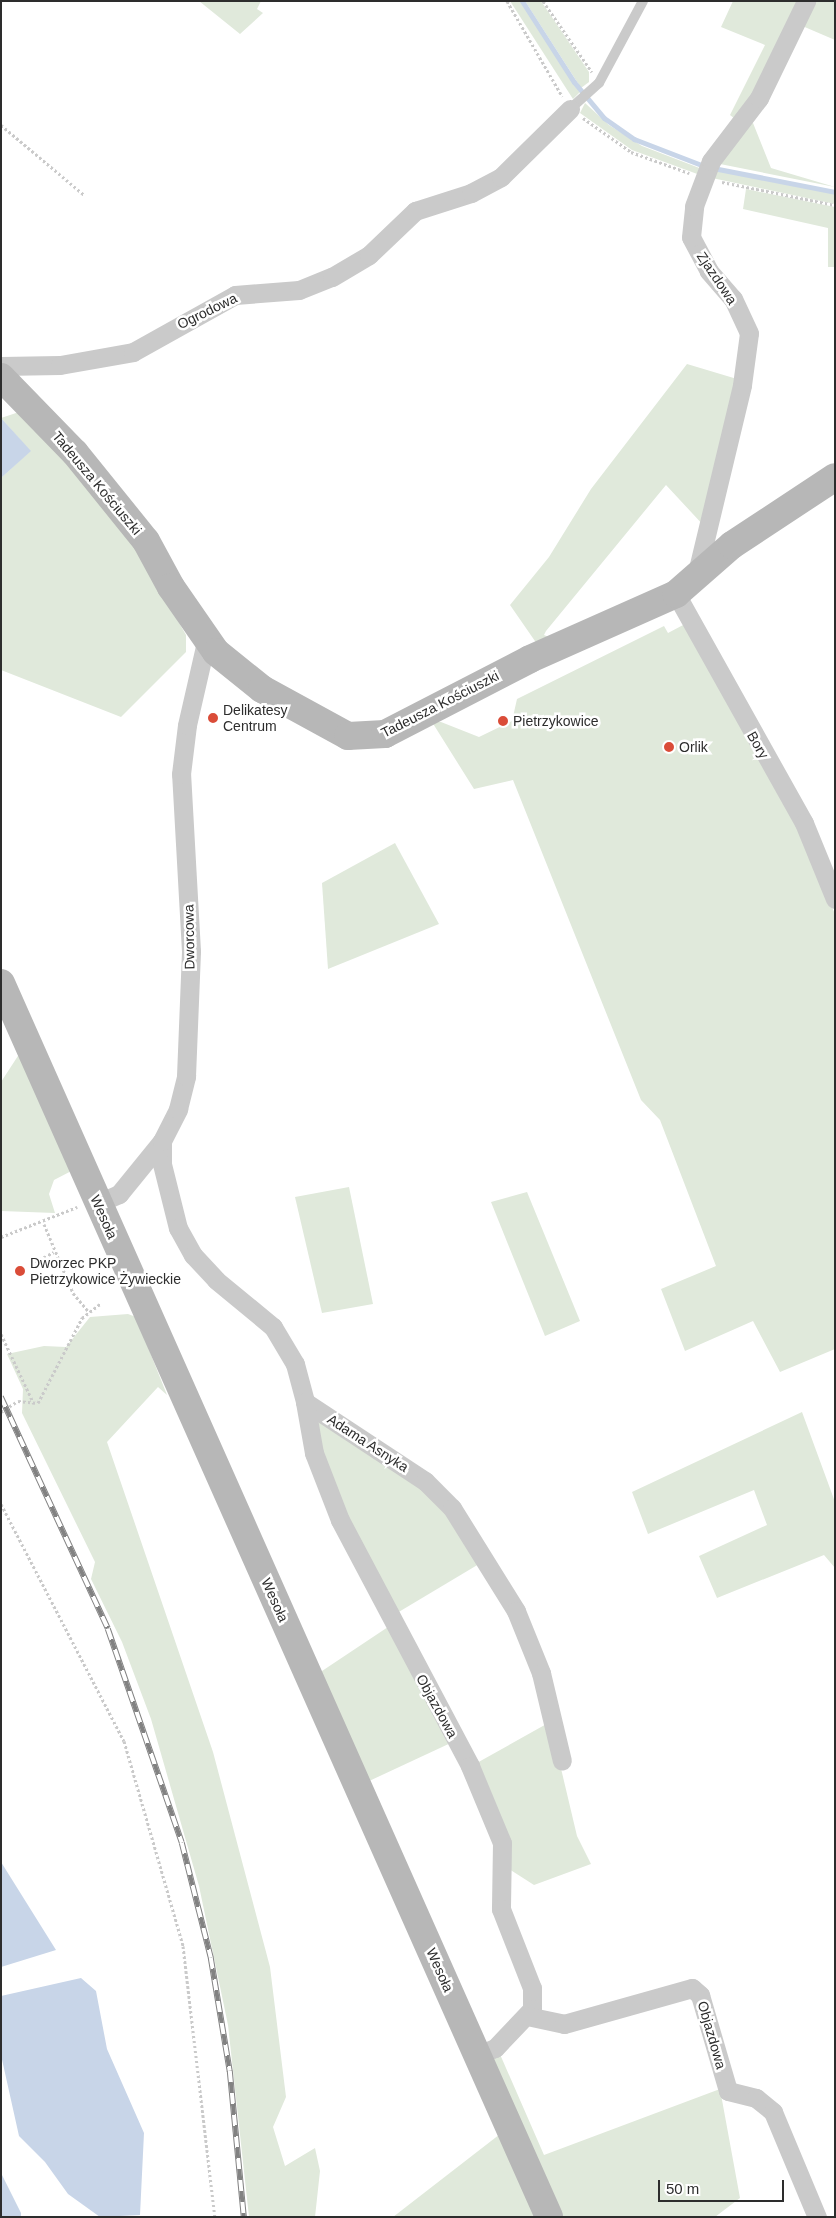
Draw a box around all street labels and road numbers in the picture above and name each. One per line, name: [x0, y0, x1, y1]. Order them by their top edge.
street label: Zjazdowa: [693, 248, 741, 308]
street label: Ogrodowa: [174, 289, 240, 333]
street label: Tadeusza Kościuszki: [49, 428, 145, 538]
street label: Tadeusza Kościuszki: [378, 667, 502, 741]
street label: Bory: [744, 728, 772, 762]
street label: Dworcowa: [180, 904, 198, 970]
street label: Wesoła: [87, 1192, 121, 1242]
street label: Adama Asnyka: [324, 1410, 412, 1476]
street label: Wesoła: [258, 1575, 292, 1625]
street label: Objazdowa: [413, 1671, 461, 1741]
street label: Wesoła: [423, 1945, 457, 1995]
street label: Objazdowa: [694, 1999, 730, 2071]

